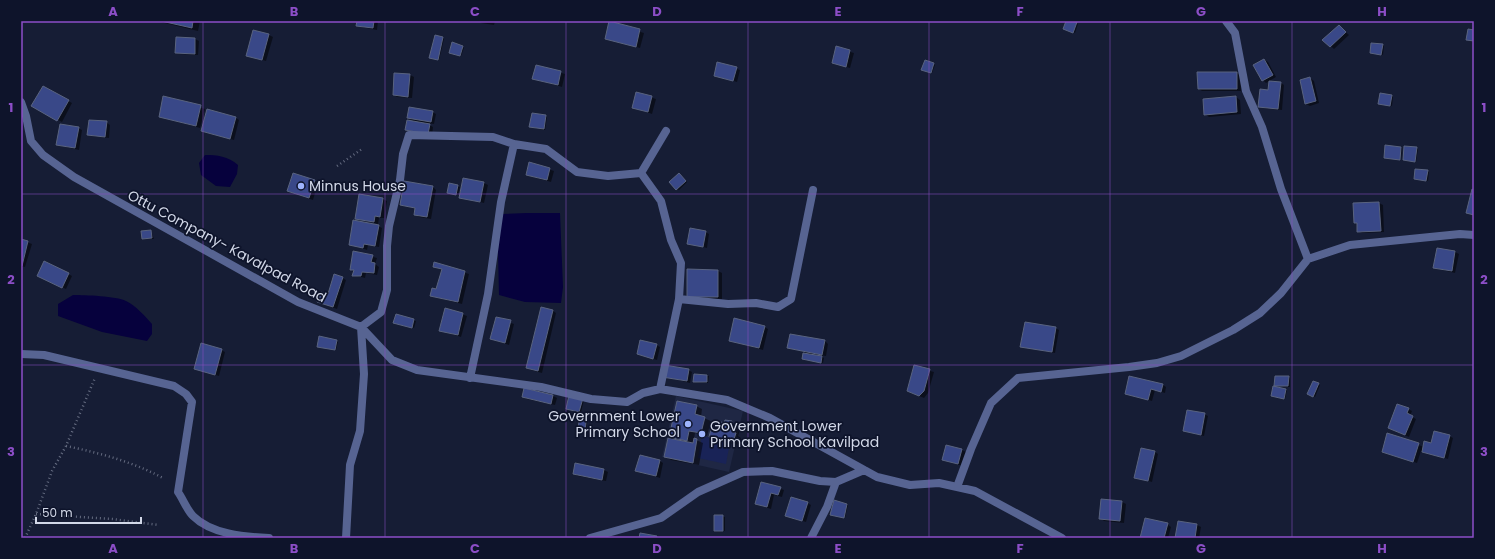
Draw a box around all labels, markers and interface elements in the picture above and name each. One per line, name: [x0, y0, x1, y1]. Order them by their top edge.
text: A: [108, 2, 118, 21]
text: B: [290, 2, 299, 21]
text: C: [470, 2, 480, 21]
text: D: [652, 2, 662, 21]
text: E: [834, 2, 842, 21]
text: F: [1016, 2, 1024, 21]
text: G: [1196, 2, 1206, 21]
text: H: [1377, 2, 1387, 21]
text: 1: [9, 98, 13, 117]
text: 1: [1482, 98, 1486, 117]
place label: Minnus House: [309, 176, 406, 196]
marker: Minnus House: [296, 181, 306, 191]
street label: Ottu Company- Kavalpad Road: [124, 185, 330, 307]
text: 2: [7, 270, 15, 289]
text: 2: [1480, 270, 1488, 289]
place label: Government Lower Primary School: [548, 406, 680, 442]
place label: Government Lower Primary School Kavilpad: [710, 416, 879, 452]
marker: Government Lower Primary School: [683, 419, 693, 429]
marker: Government Lower Primary School Kavilpad: [697, 429, 707, 439]
text: 3: [7, 442, 15, 461]
text: 3: [1480, 442, 1488, 461]
scale bar: [36, 499, 141, 525]
text: 50 m: [42, 504, 73, 521]
text: A: [108, 539, 118, 558]
text: B: [290, 539, 299, 558]
text: C: [470, 539, 480, 558]
text: D: [652, 539, 662, 558]
text: E: [834, 539, 842, 558]
text: F: [1016, 539, 1024, 558]
text: G: [1196, 539, 1206, 558]
text: H: [1377, 539, 1387, 558]

